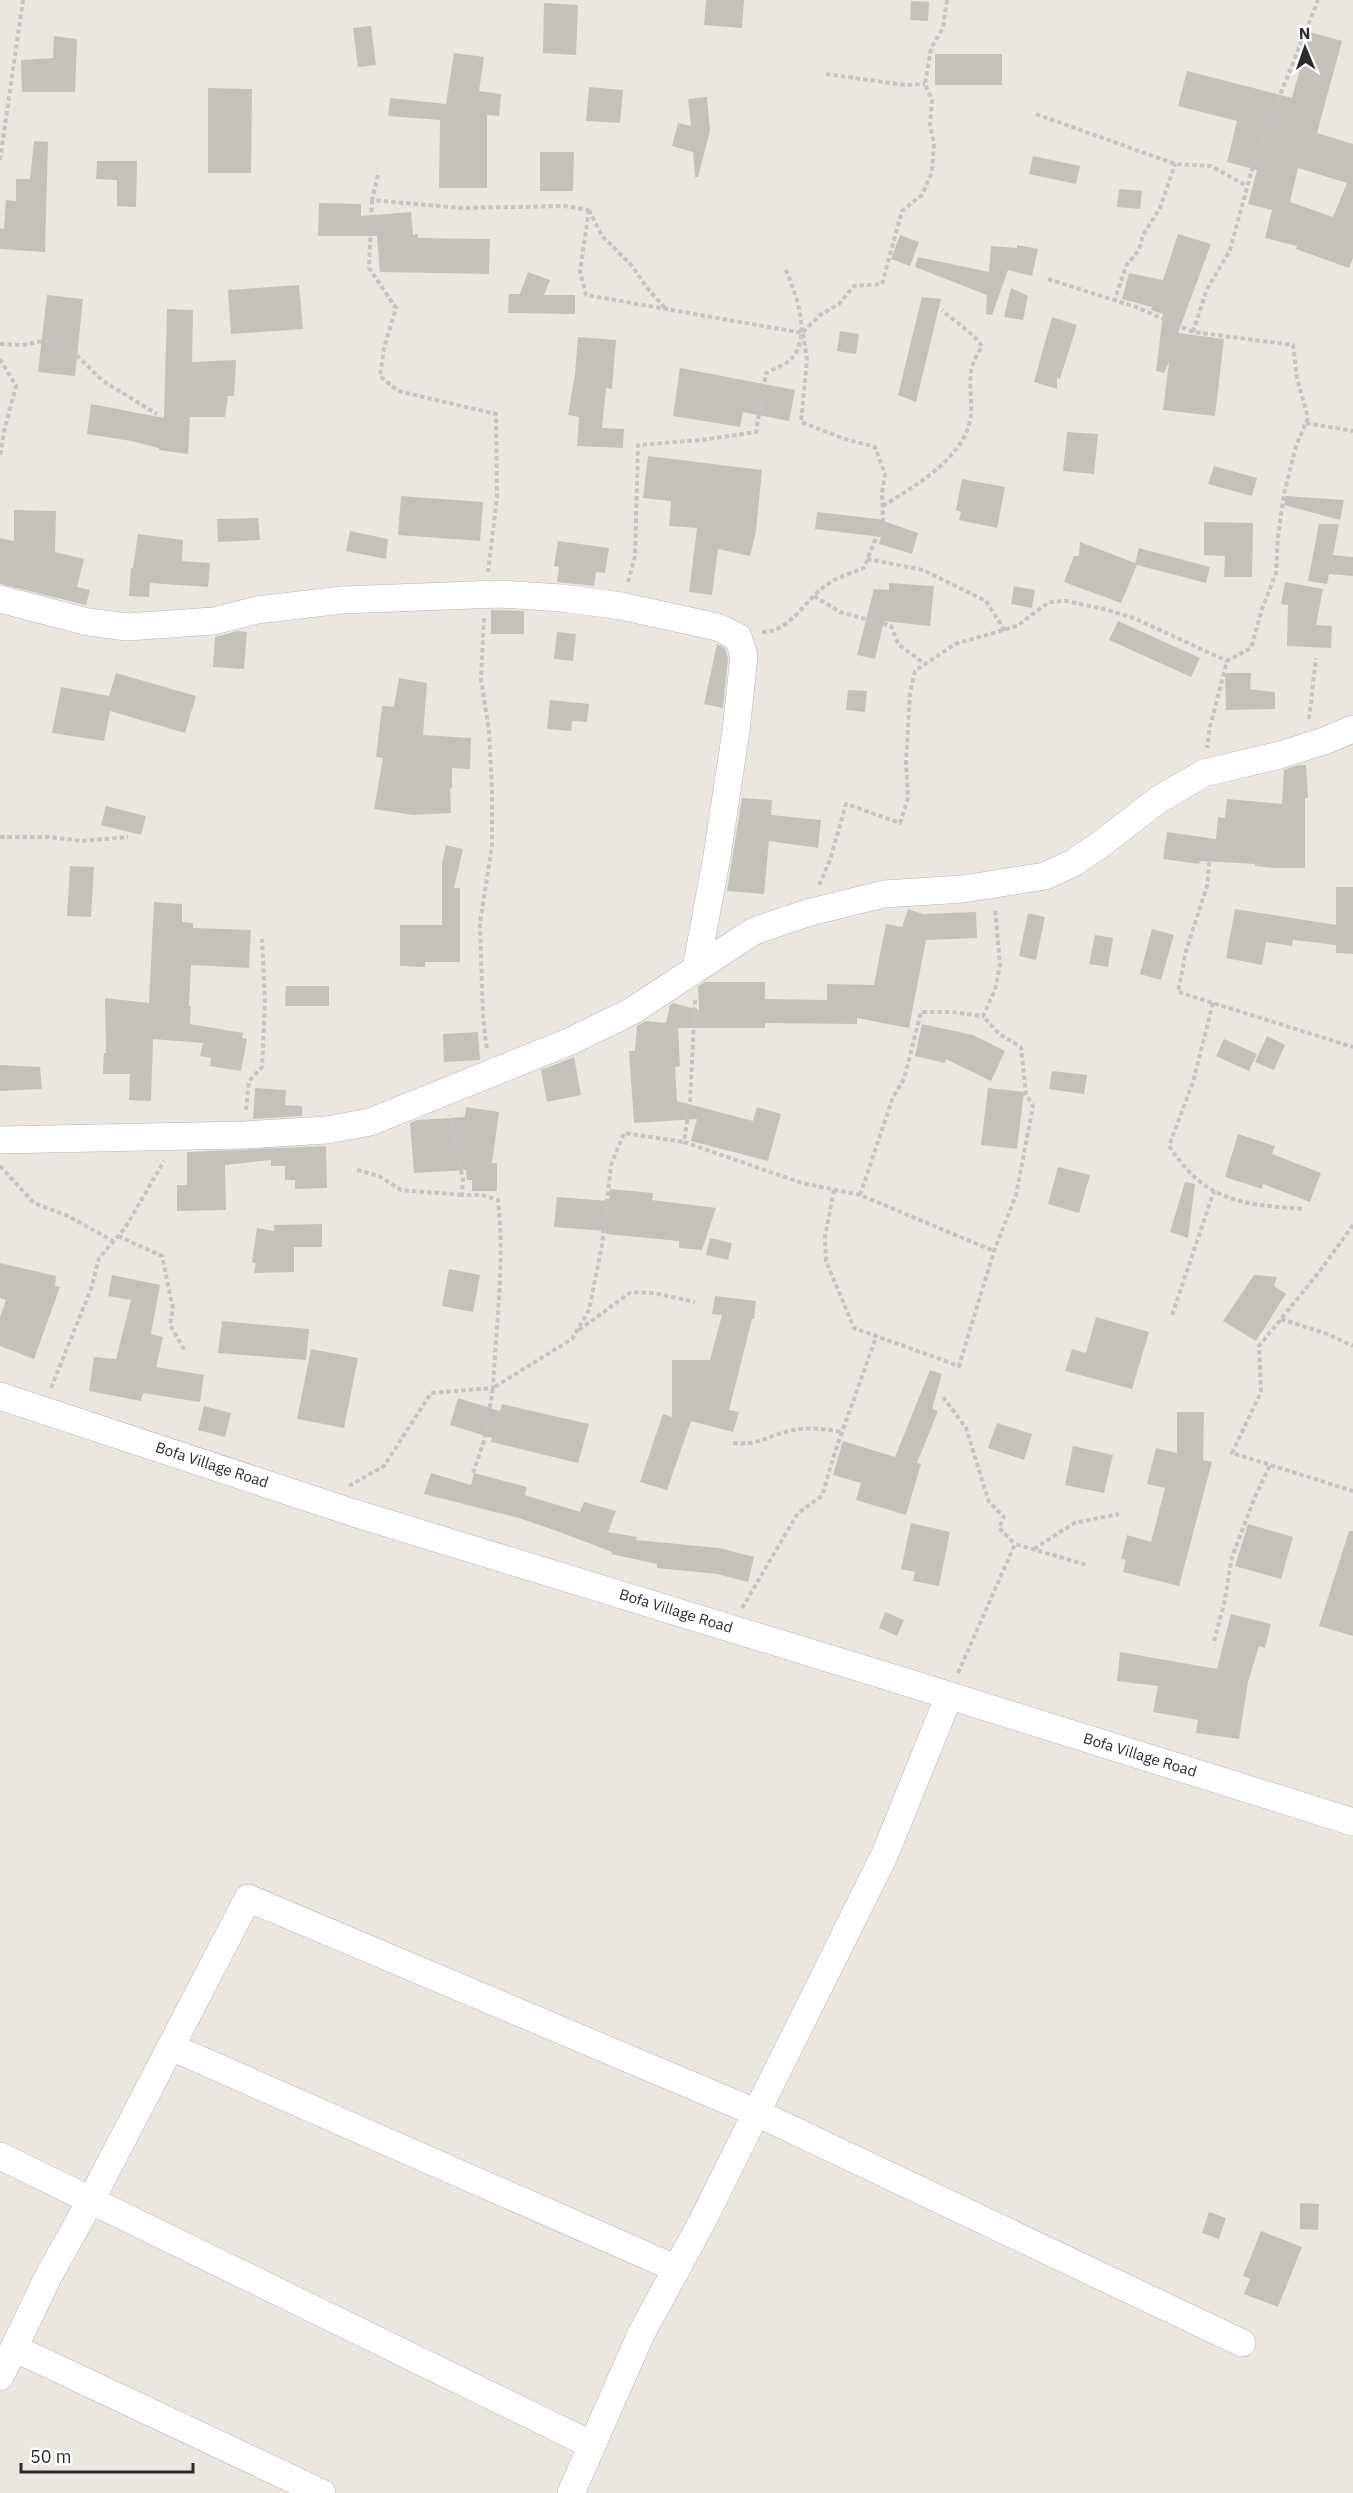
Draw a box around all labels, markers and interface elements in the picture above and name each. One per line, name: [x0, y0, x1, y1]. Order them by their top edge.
north arrow: [1275, 18, 1335, 78]
text: N: [1298, 23, 1311, 43]
street label: Bofa Village Road: [153, 1437, 271, 1492]
street label: Bofa Village Road: [617, 1584, 735, 1637]
street label: Bofa Village Road: [1081, 1728, 1199, 1781]
scale bar: [21, 2436, 194, 2474]
text: 50 m: [30, 2445, 72, 2468]

